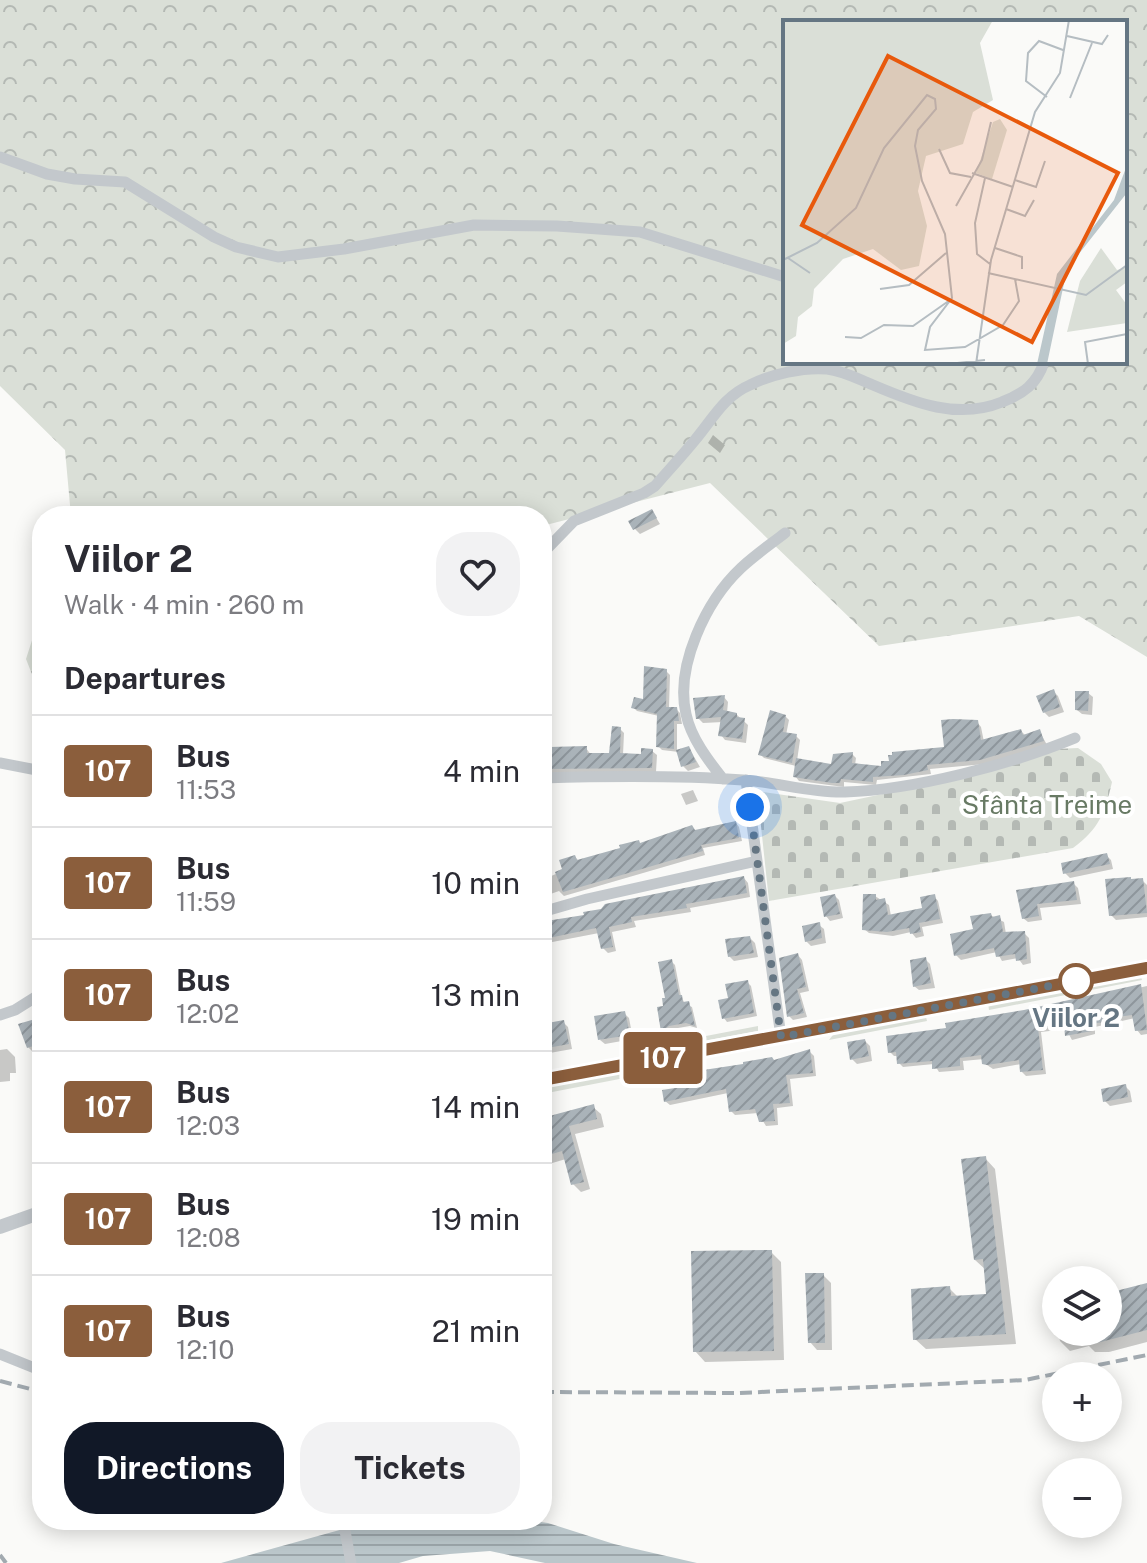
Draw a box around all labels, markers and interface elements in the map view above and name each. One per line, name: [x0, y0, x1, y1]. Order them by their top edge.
inset map: [783, 20, 1127, 364]
button: heart: [436, 532, 520, 616]
text: Viilor 2: [64, 536, 193, 581]
text: Walk · 4 min · 260 m: [64, 589, 304, 620]
text: Departures: [64, 660, 226, 696]
text: Bus: [176, 738, 230, 774]
text: 4 min: [443, 753, 520, 789]
text: 107: [84, 754, 132, 787]
text: 11:53: [176, 774, 236, 805]
your location: [730, 787, 770, 827]
park label: Sfânta Treime: [962, 789, 1132, 820]
text: Bus: [176, 850, 230, 886]
text: 10 min: [431, 865, 520, 901]
text: 107: [84, 866, 132, 899]
text: 11:59: [176, 886, 236, 917]
text: Bus: [176, 962, 230, 998]
marker: Viilor 2: [1059, 964, 1093, 998]
text: 13 min: [431, 977, 520, 1013]
text: 107: [84, 978, 132, 1011]
text: 12:02: [176, 998, 239, 1029]
place label: Viilor 2: [1032, 1002, 1120, 1033]
line badge: 107: [617, 1032, 709, 1084]
text: 107: [639, 1041, 687, 1074]
text: Bus: [176, 1074, 230, 1110]
text: 14 min: [431, 1089, 520, 1125]
text: 107: [84, 1090, 132, 1123]
text: 12:03: [176, 1110, 240, 1141]
text: Bus: [176, 1186, 230, 1222]
text: 19 min: [431, 1201, 520, 1237]
text: 107: [84, 1202, 132, 1235]
text: 12:08: [176, 1222, 241, 1253]
map controls: [1042, 1266, 1122, 1538]
button: layers: [1042, 1266, 1122, 1346]
text: Bus: [176, 1298, 230, 1334]
text: 21 min: [432, 1313, 520, 1349]
text: 107: [84, 1314, 132, 1347]
text: 12:10: [176, 1334, 234, 1365]
button: +: [1042, 1362, 1122, 1442]
button: Directions: [64, 1422, 284, 1514]
button: Tickets: [300, 1422, 520, 1514]
button: −: [1042, 1458, 1122, 1538]

